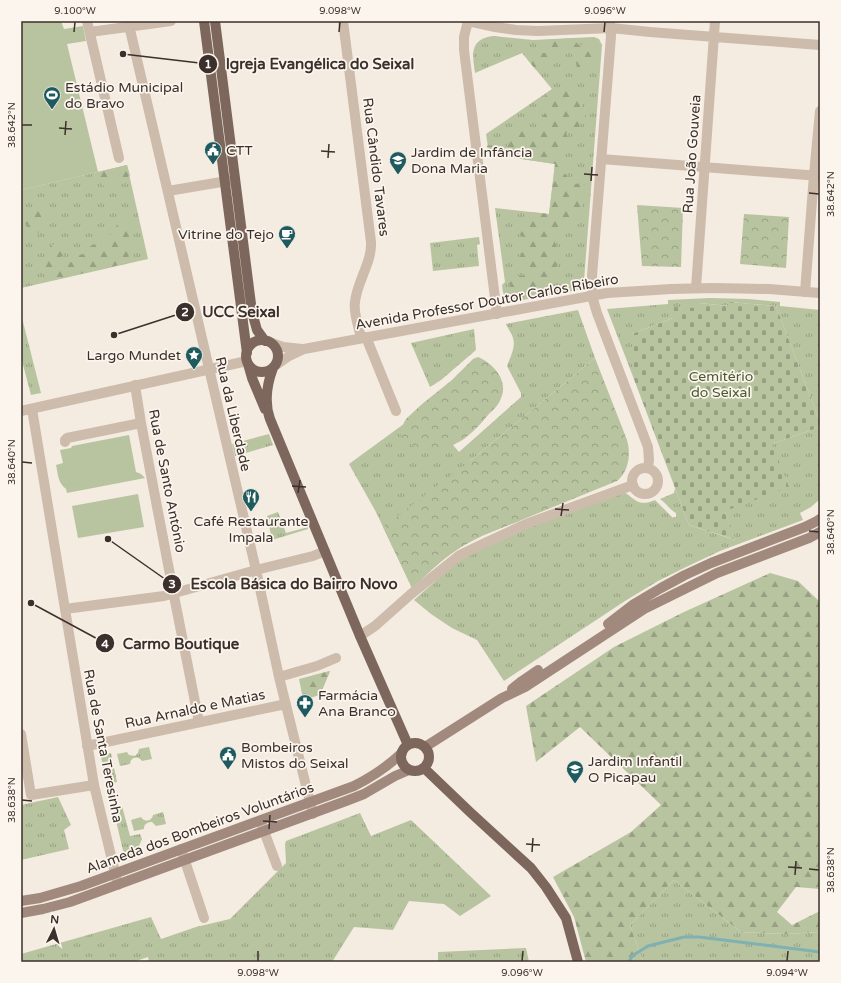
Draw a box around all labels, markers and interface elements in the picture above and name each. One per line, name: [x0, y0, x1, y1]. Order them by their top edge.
text: 9.100°W: [54, 5, 96, 17]
text: 9.098°W: [319, 5, 361, 17]
text: 9.096°W: [584, 5, 626, 17]
callout: Igreja Evangélica do Seixal: [198, 50, 422, 77]
text: Igreja Evangélica do Seixal: [226, 55, 414, 74]
text: 1: [204, 57, 212, 71]
place label: Estádio Municipal do Bravo: [65, 79, 183, 112]
sports icon: Estádio Municipal do Bravo: [42, 85, 62, 110]
street label: Rua João Gouveia: [679, 94, 705, 214]
street label: Rua Cândido Tavares: [359, 97, 393, 238]
text: 38.642°N: [6, 102, 18, 148]
public building icon: CTT: [203, 140, 223, 165]
place label: CTT: [226, 142, 253, 159]
place label: Jardim de Infância Dona Maria: [411, 144, 532, 177]
school or university icon: Jardim de Infância Dona Maria: [388, 150, 408, 175]
text: 38.642°N: [825, 171, 837, 217]
cafe icon: Vitrine do Tejo: [277, 224, 297, 249]
place label: Vitrine do Tejo: [178, 226, 274, 243]
street label: Avenida Professor Doutor Carlos Ribeiro: [354, 270, 620, 334]
callout: UCC Seixal: [175, 298, 288, 325]
text: UCC Seixal: [202, 303, 280, 321]
text: 2: [181, 305, 189, 319]
place icon: Largo Mundet: [184, 345, 204, 370]
place label: Largo Mundet: [86, 347, 182, 364]
street label: Rua da Liberdade: [212, 355, 254, 473]
park label: Cemitério do Seixal: [689, 368, 753, 401]
street label: Rua de Santo António: [145, 408, 189, 554]
text: 38.640°N: [6, 439, 18, 485]
restaurant icon: Café Restaurante Impala: [241, 487, 261, 512]
text: 38.640°N: [825, 509, 837, 555]
place label: Café Restaurante Impala: [194, 513, 309, 546]
callout: Escola Básica do Bairro Novo: [162, 570, 405, 597]
text: Escola Básica do Bairro Novo: [190, 575, 398, 593]
text: 3: [168, 577, 176, 591]
callout: Carmo Boutique: [95, 630, 248, 657]
text: Carmo Boutique: [123, 635, 240, 654]
text: 4: [101, 637, 109, 651]
street label: Rua de Santa Teresinha: [80, 668, 126, 824]
street label: Rua Arnaldo e Matias: [123, 686, 267, 732]
place label: Farmácia Ana Branco: [318, 687, 396, 720]
pharmacy icon: Farmácia Ana Branco: [295, 693, 315, 718]
place label: Bombeiros Mistos do Seixal: [241, 739, 349, 772]
public building icon: Bombeiros Mistos do Seixal: [218, 745, 238, 770]
place label: Jardim Infantil O Picapau: [588, 753, 682, 786]
school or university icon: Jardim Infantil O Picapau: [565, 759, 585, 784]
text: 38.638°N: [6, 777, 18, 823]
street label: Alameda dos Bombeiros Voluntários: [84, 779, 316, 877]
text: 38.638°N: [825, 847, 837, 893]
north arrow: [34, 909, 74, 949]
text: N: [50, 913, 60, 926]
text: 9.098°W: [237, 967, 279, 979]
text: 9.096°W: [501, 967, 543, 979]
text: 9.094°W: [766, 967, 808, 979]

